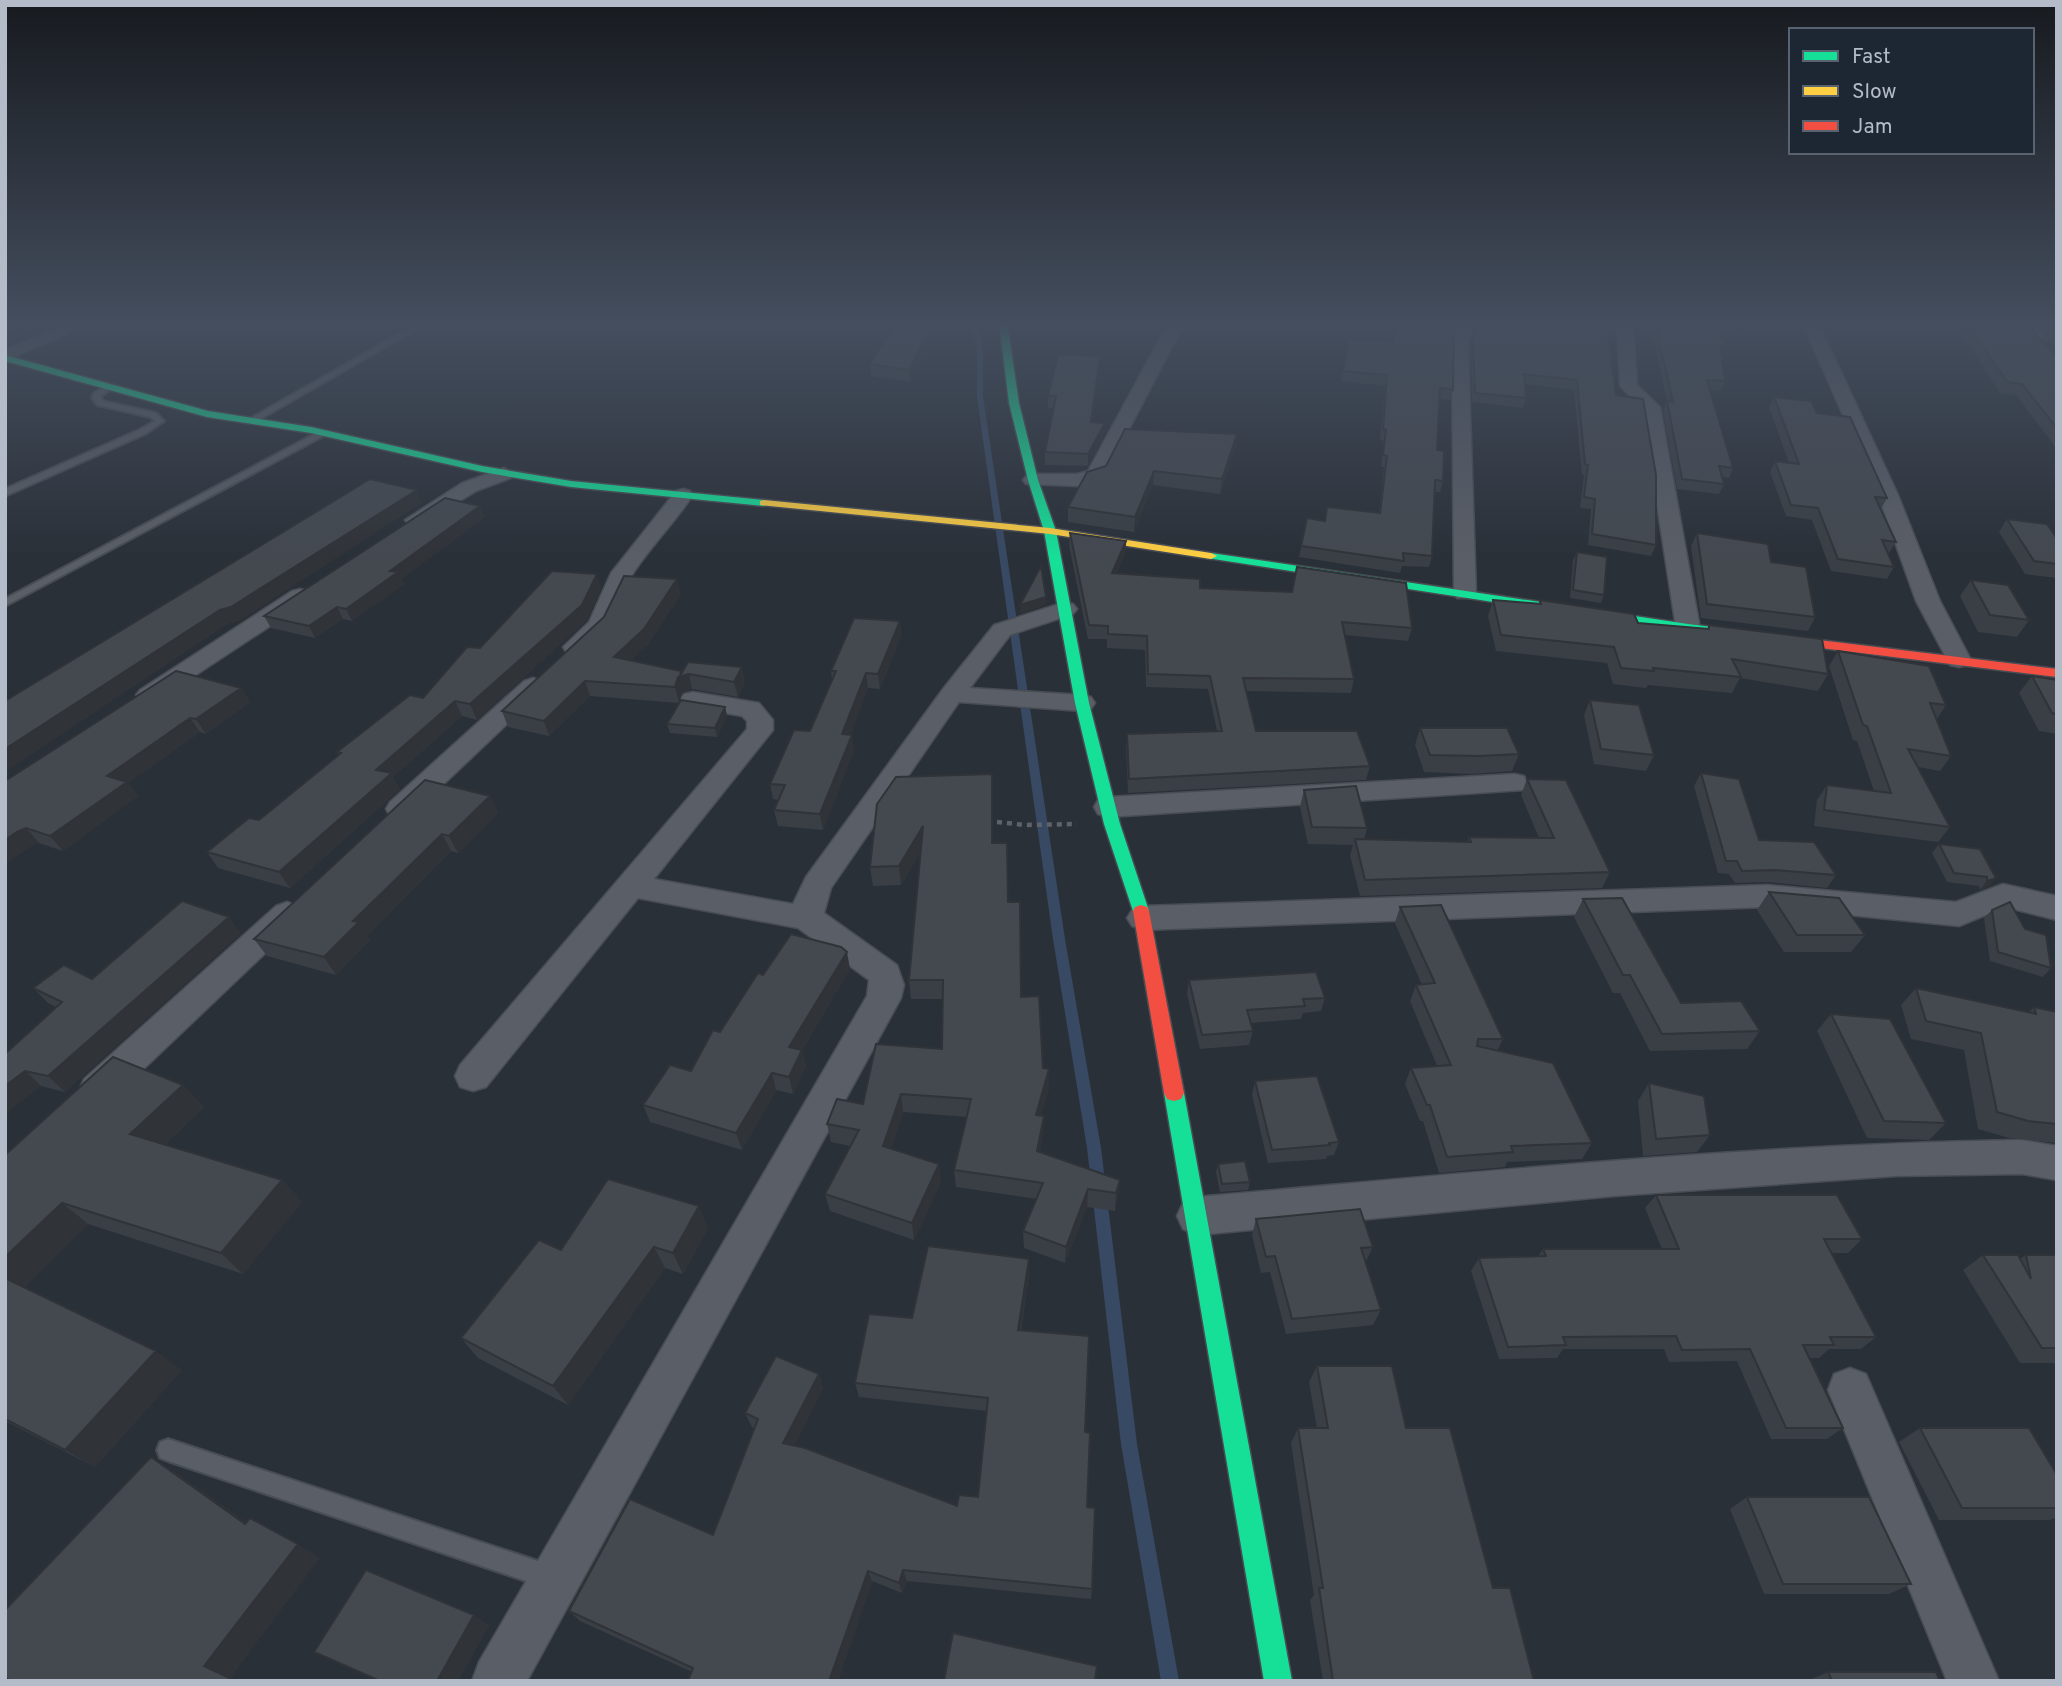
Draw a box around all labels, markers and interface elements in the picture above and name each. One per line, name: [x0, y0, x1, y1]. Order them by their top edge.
legend: [1789, 28, 2034, 154]
text: Fast: [1852, 44, 1891, 71]
text: Slow: [1852, 79, 1897, 106]
text: Jam: [1852, 114, 1893, 141]

